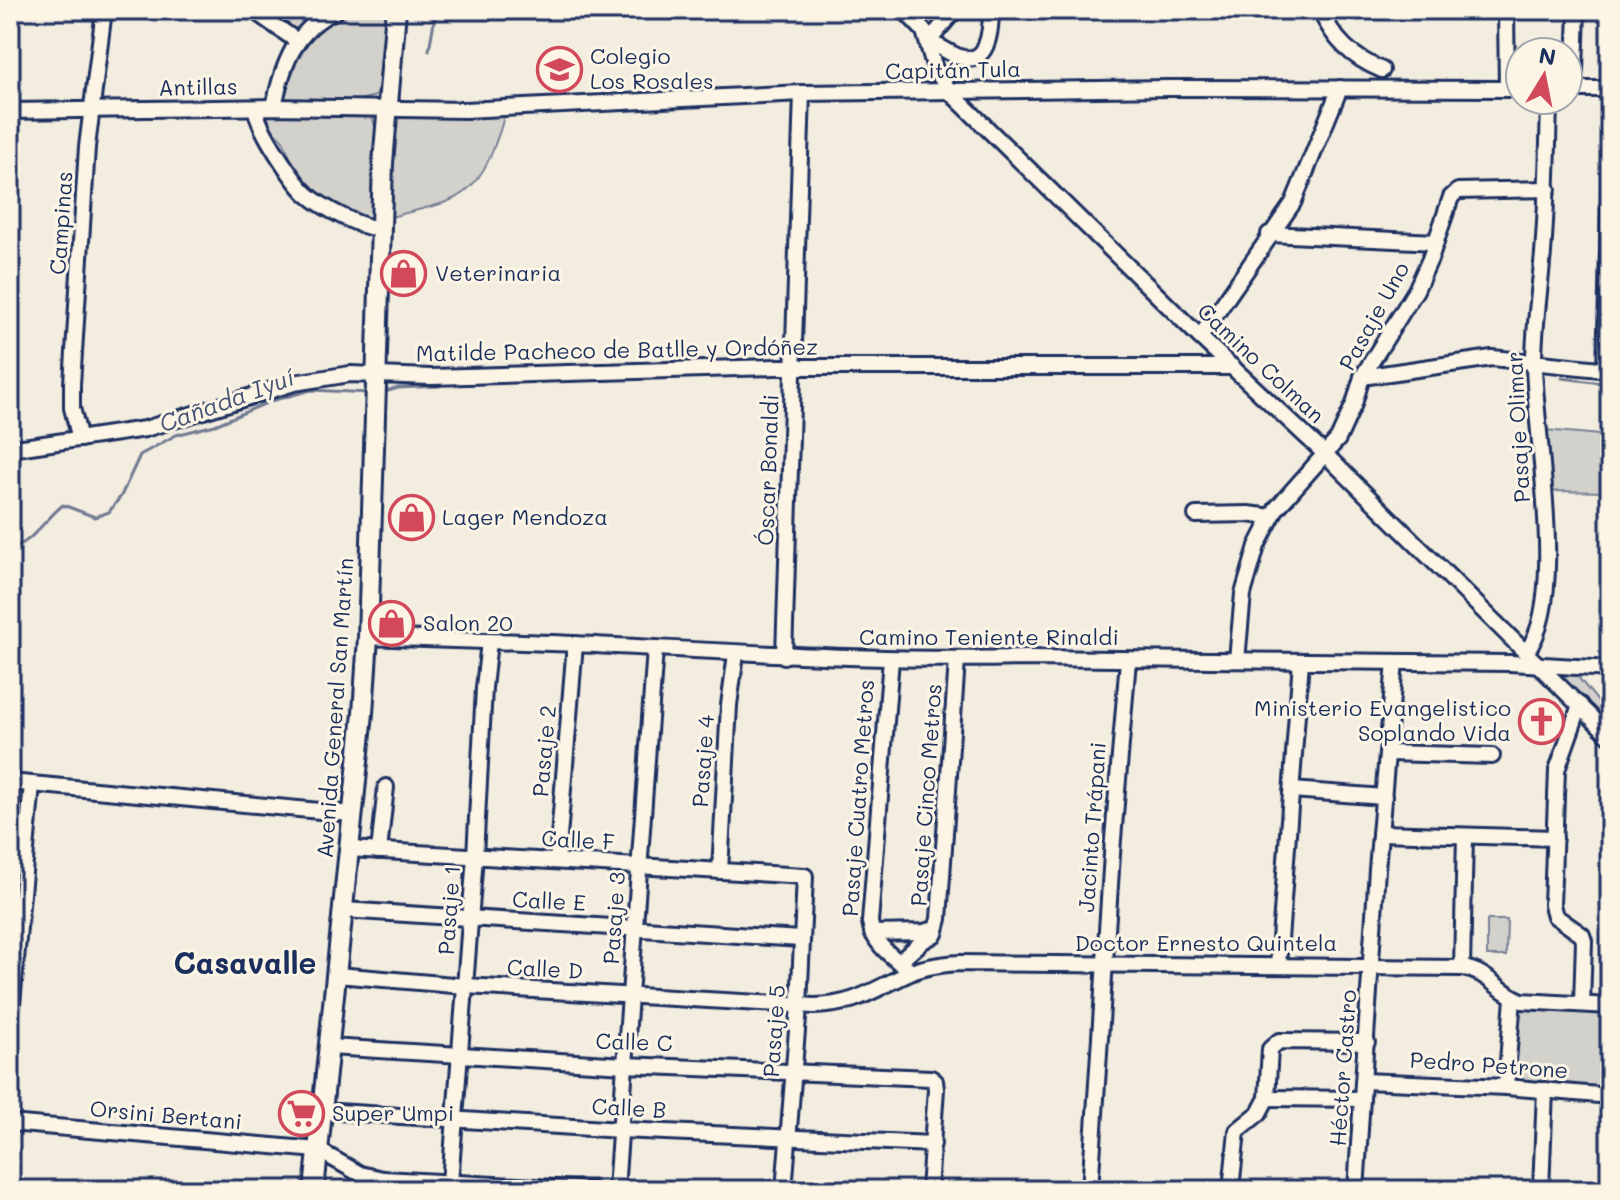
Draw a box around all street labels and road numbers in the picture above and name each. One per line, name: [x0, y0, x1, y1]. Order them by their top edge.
street label: Capitán Tula: [885, 54, 1021, 85]
street label: Antillas: [158, 71, 238, 102]
street label: Campinas: [42, 170, 79, 276]
street label: Pasaje Uno: [1332, 256, 1415, 375]
street label: Camino Colman: [1192, 296, 1331, 429]
street label: Matilde Pacheco de Batlle y Ordóñez: [416, 331, 818, 368]
street label: Pasaje Olimar: [1499, 351, 1536, 503]
street label: Óscar Bonaldi: [750, 394, 785, 546]
street label: Avenida General San Martín: [310, 557, 359, 859]
street label: Camino Teniente Rinaldi: [859, 622, 1119, 651]
street label: Pasaje Cuatro Metros: [835, 679, 880, 917]
street label: Pasaje Cinco Metros: [903, 683, 948, 907]
street label: Pasaje 2: [525, 704, 562, 798]
street label: Pasaje 4: [685, 714, 720, 808]
street label: Jacinto Trápani: [1071, 741, 1112, 913]
street label: Calle F: [541, 823, 615, 856]
street label: Pasaje 1: [431, 864, 466, 956]
street label: Pasaje 3: [596, 871, 631, 965]
street label: Calle E: [511, 884, 587, 917]
street label: Doctor Ernesto Quintela: [1075, 928, 1337, 957]
street label: Calle D: [506, 952, 584, 985]
street label: Pasaje 5: [756, 984, 791, 1078]
street label: Héctor Castro: [1323, 989, 1362, 1147]
street label: Calle C: [595, 1026, 673, 1057]
street label: Pedro Petrone: [1409, 1044, 1569, 1085]
street label: Calle B: [591, 1091, 667, 1124]
street label: Orsini Bertani: [89, 1093, 243, 1136]

